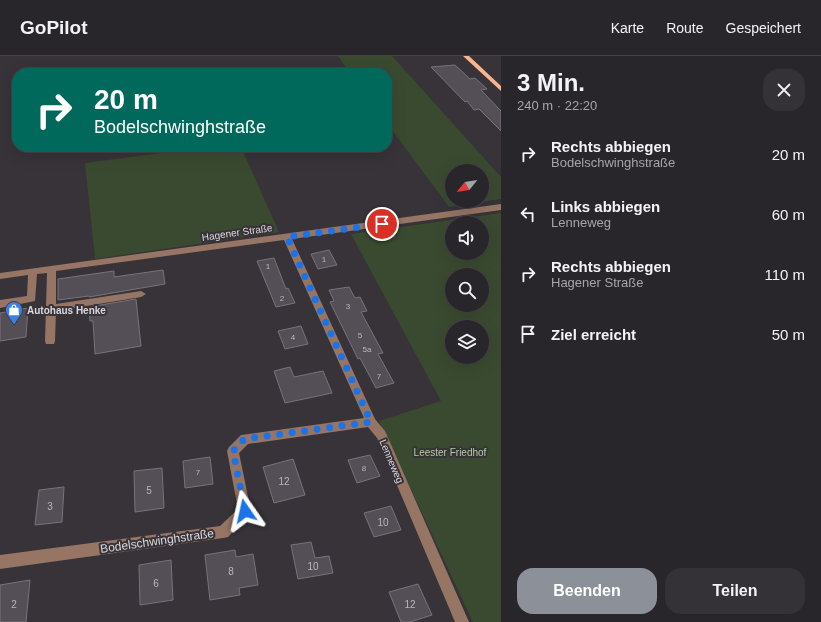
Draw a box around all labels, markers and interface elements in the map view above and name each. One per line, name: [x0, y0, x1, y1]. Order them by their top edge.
text: GoPilot: [20, 17, 88, 38]
text: Karte: [611, 20, 644, 36]
text: Route: [666, 20, 704, 36]
text: Gespeichert: [726, 20, 801, 36]
text: 3 Min.: [517, 69, 585, 96]
button: close: [763, 69, 805, 111]
icon: right: [28, 84, 80, 136]
text: 20 m: [94, 84, 158, 115]
text: 240 m · 22:20: [517, 98, 597, 113]
text: Bodelschwinghstraße: [94, 117, 266, 137]
text: Rechts abbiegen: [551, 138, 671, 155]
icon: right: [517, 143, 539, 165]
text: 20 m: [772, 146, 805, 163]
text: Bodelschwinghstraße: [551, 155, 675, 170]
north arrow: [445, 164, 489, 208]
map controls: [445, 164, 489, 364]
text: Links abbiegen: [551, 198, 660, 215]
icon: left: [517, 203, 539, 225]
text: 60 m: [772, 206, 805, 223]
pin: [365, 207, 399, 241]
icon: arrive: [371, 213, 393, 235]
text: Lenneweg: [551, 215, 611, 230]
button: sound: [445, 216, 489, 260]
street label: Hagener Straße: [201, 222, 273, 243]
house number: 1: [322, 255, 327, 264]
text: Rechts abbiegen: [551, 258, 671, 275]
house number: 1: [266, 262, 271, 271]
icon: right: [517, 263, 539, 285]
text: 110 m: [764, 266, 805, 283]
button: search: [445, 268, 489, 312]
text: Hagener Straße: [551, 275, 644, 290]
house number: 2: [280, 294, 285, 303]
shop icon: Autohaus Henke: [4, 300, 24, 325]
house number: 3: [346, 302, 351, 311]
place label: Autohaus Henke: [27, 305, 106, 316]
button: layers: [445, 320, 489, 364]
icon: arrive: [517, 323, 539, 345]
text: Ziel erreicht: [551, 326, 636, 343]
text: 50 m: [772, 326, 805, 343]
house number: 5: [358, 331, 363, 340]
house number: 4: [291, 333, 296, 342]
house number: 5a: [363, 345, 372, 354]
house number: 7: [377, 372, 382, 381]
street label: Lenneweg: [377, 438, 406, 485]
park label: Leester Friedhof: [414, 447, 487, 458]
house number: 8: [362, 464, 367, 473]
house number: 7: [196, 468, 201, 477]
house number: 12: [278, 476, 290, 487]
house number: 5: [146, 485, 152, 496]
position arrow: [224, 490, 266, 532]
house number: 3: [47, 501, 53, 512]
house number: 10: [377, 517, 389, 528]
street label: Bodelschwinghstraße: [99, 526, 215, 556]
house number: 10: [307, 561, 319, 572]
house number: 8: [228, 566, 234, 577]
button: Beenden: [517, 568, 657, 614]
button: Teilen: [665, 568, 805, 614]
house number: 6: [153, 578, 159, 589]
house number: 2: [11, 599, 17, 610]
house number: 12: [404, 599, 416, 610]

